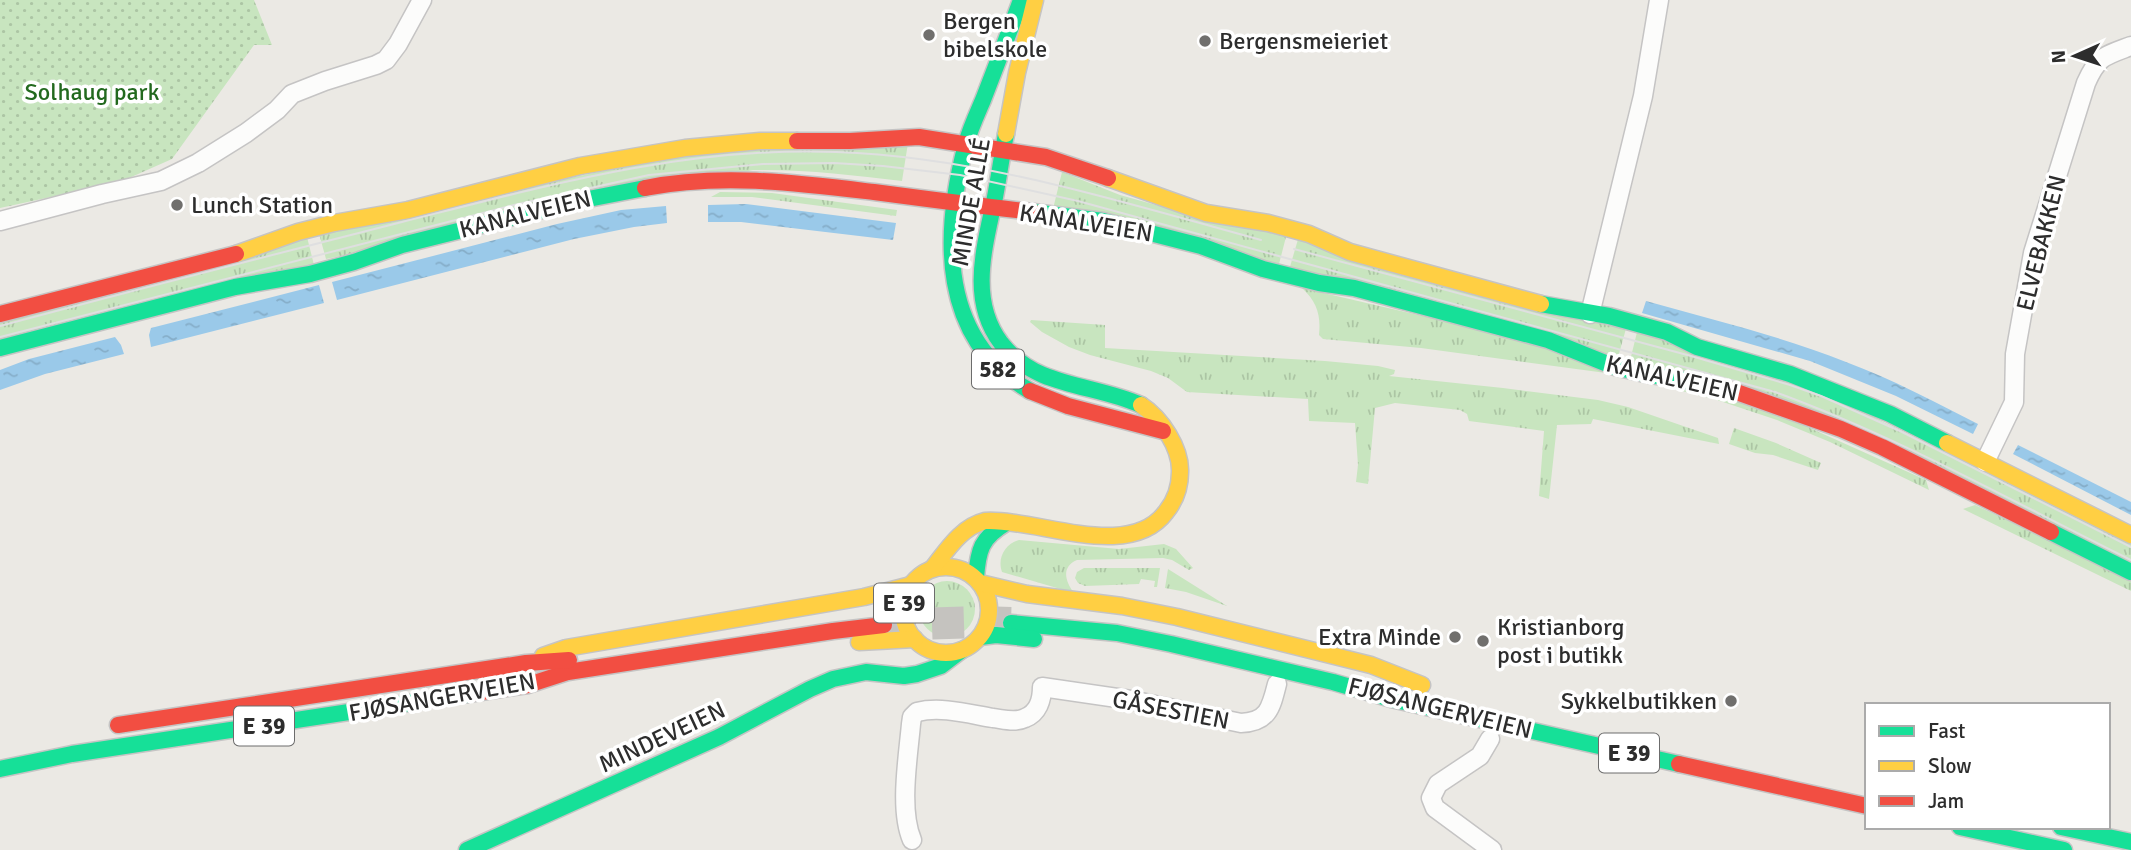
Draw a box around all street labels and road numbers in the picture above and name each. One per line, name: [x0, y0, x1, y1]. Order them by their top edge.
street label: MINDE ALLÉ: [945, 135, 997, 269]
street label: ELVEBAKKEN: [2010, 172, 2072, 314]
street label: KANALVEIEN: [456, 183, 594, 245]
street label: KANALVEIEN: [1017, 198, 1155, 248]
street label: KANALVEIEN: [1603, 348, 1741, 408]
road number: 582: [972, 350, 1024, 388]
road number: E 39: [874, 583, 934, 622]
street label: FJØSANGERVEIEN: [347, 666, 537, 728]
street label: FJØSANGERVEIEN: [1345, 671, 1535, 745]
street label: GÅSESTIEN: [1110, 684, 1232, 736]
street label: MINDEVEIEN: [594, 695, 730, 779]
road number: E 39: [234, 706, 294, 746]
road number: E 39: [1599, 734, 1659, 772]

